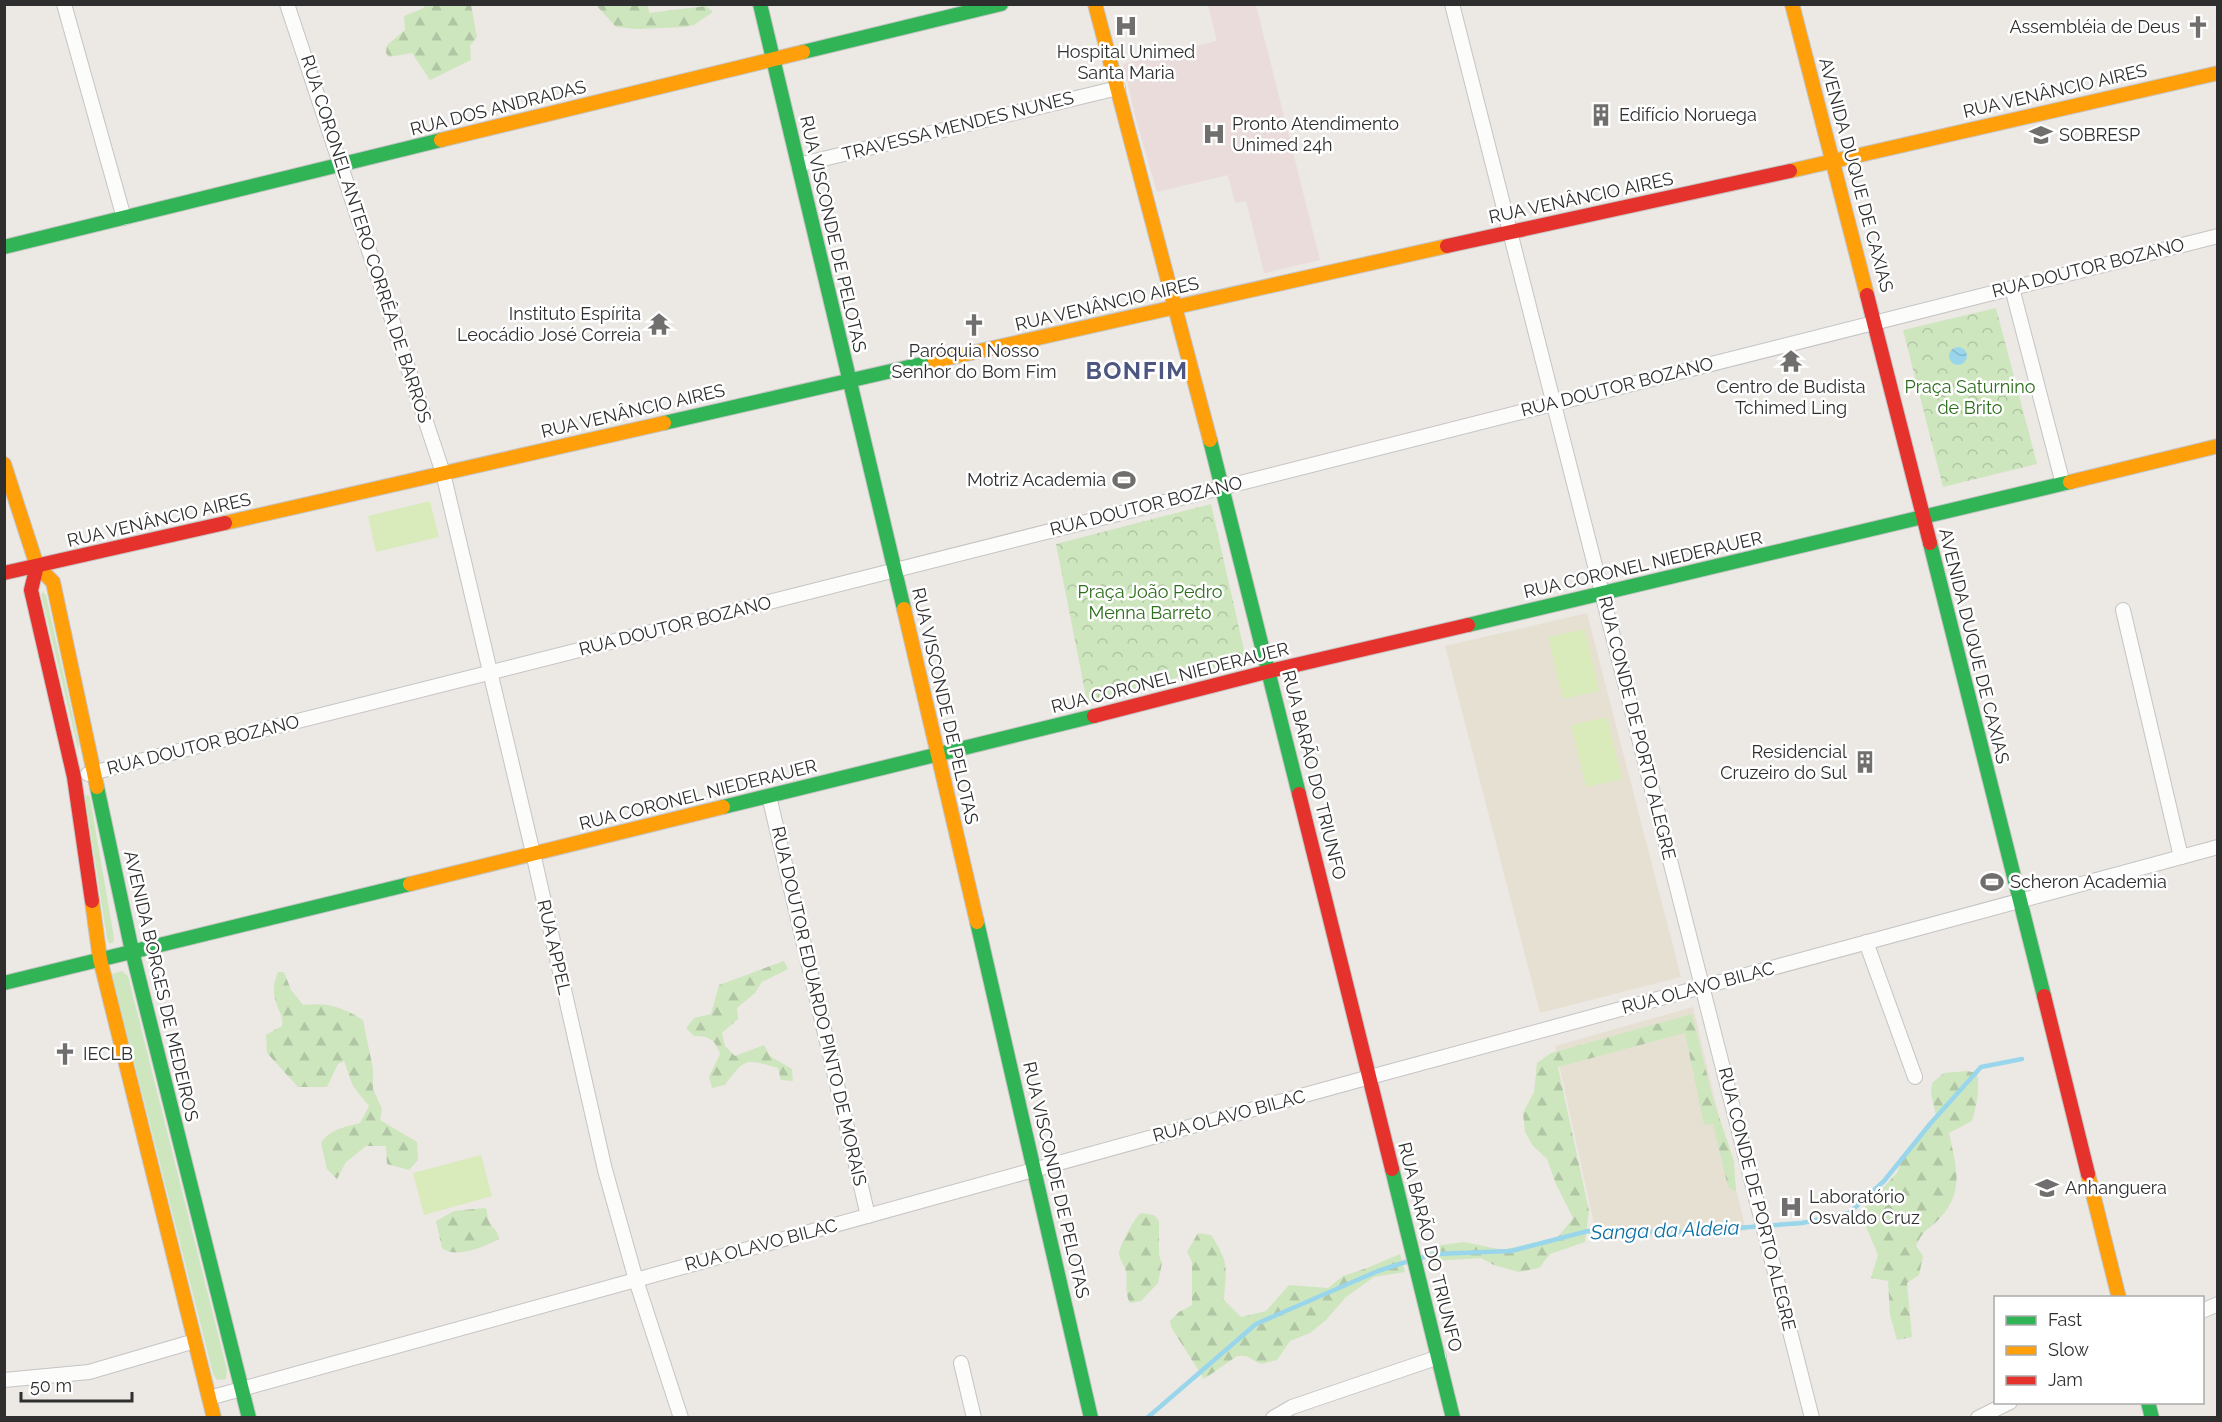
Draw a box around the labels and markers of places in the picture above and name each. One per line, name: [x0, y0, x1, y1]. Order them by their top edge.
hospital icon: Hospital Unimed Santa Maria: [1113, 13, 1139, 39]
church icon: Assembléia de Deus: [2185, 14, 2211, 40]
place label: Assembléia de Deus: [2009, 16, 2180, 37]
place label: Hospital Unimed Santa Maria: [1057, 41, 1195, 83]
building icon: Edifício Noruega: [1588, 102, 1614, 128]
place label: Edifício Noruega: [1619, 104, 1757, 125]
place label: Pronto Atendimento Unimed 24h: [1232, 113, 1399, 155]
hospital icon: Pronto Atendimento Unimed 24h: [1201, 121, 1227, 147]
school or university icon: SOBRESP: [2028, 122, 2054, 148]
place label: SOBRESP: [2059, 124, 2140, 145]
place label: Instituto Espírita Leocádio José Correia: [457, 303, 641, 345]
temple icon: Instituto Espírita Leocádio José Correia: [646, 311, 672, 337]
church icon: Paróquia Nosso Senhor do Bom Fim: [961, 312, 987, 338]
place label: Paróquia Nosso Senhor do Bom Fim: [891, 340, 1057, 382]
temple icon: Centro de Budista Tchimed Ling: [1778, 348, 1804, 374]
place label: Centro de Budista Tchimed Ling: [1716, 376, 1866, 418]
sports icon: Motriz Academia: [1111, 467, 1137, 493]
place label: Motriz Academia: [967, 469, 1106, 490]
place label: Residencial Cruzeiro do Sul: [1720, 741, 1847, 783]
building icon: Residencial Cruzeiro do Sul: [1852, 749, 1878, 775]
sports icon: Scheron Academia: [1979, 869, 2005, 895]
place label: Scheron Academia: [2010, 871, 2167, 892]
church icon: IECLB: [52, 1041, 78, 1067]
place label: IECLB: [83, 1043, 133, 1064]
school or university icon: Anhanguera: [2034, 1175, 2060, 1201]
place label: Anhanguera: [2065, 1177, 2167, 1198]
place label: Laboratório Osvaldo Cruz: [1809, 1186, 1920, 1228]
hospital icon: Laboratório Osvaldo Cruz: [1778, 1194, 1804, 1220]

